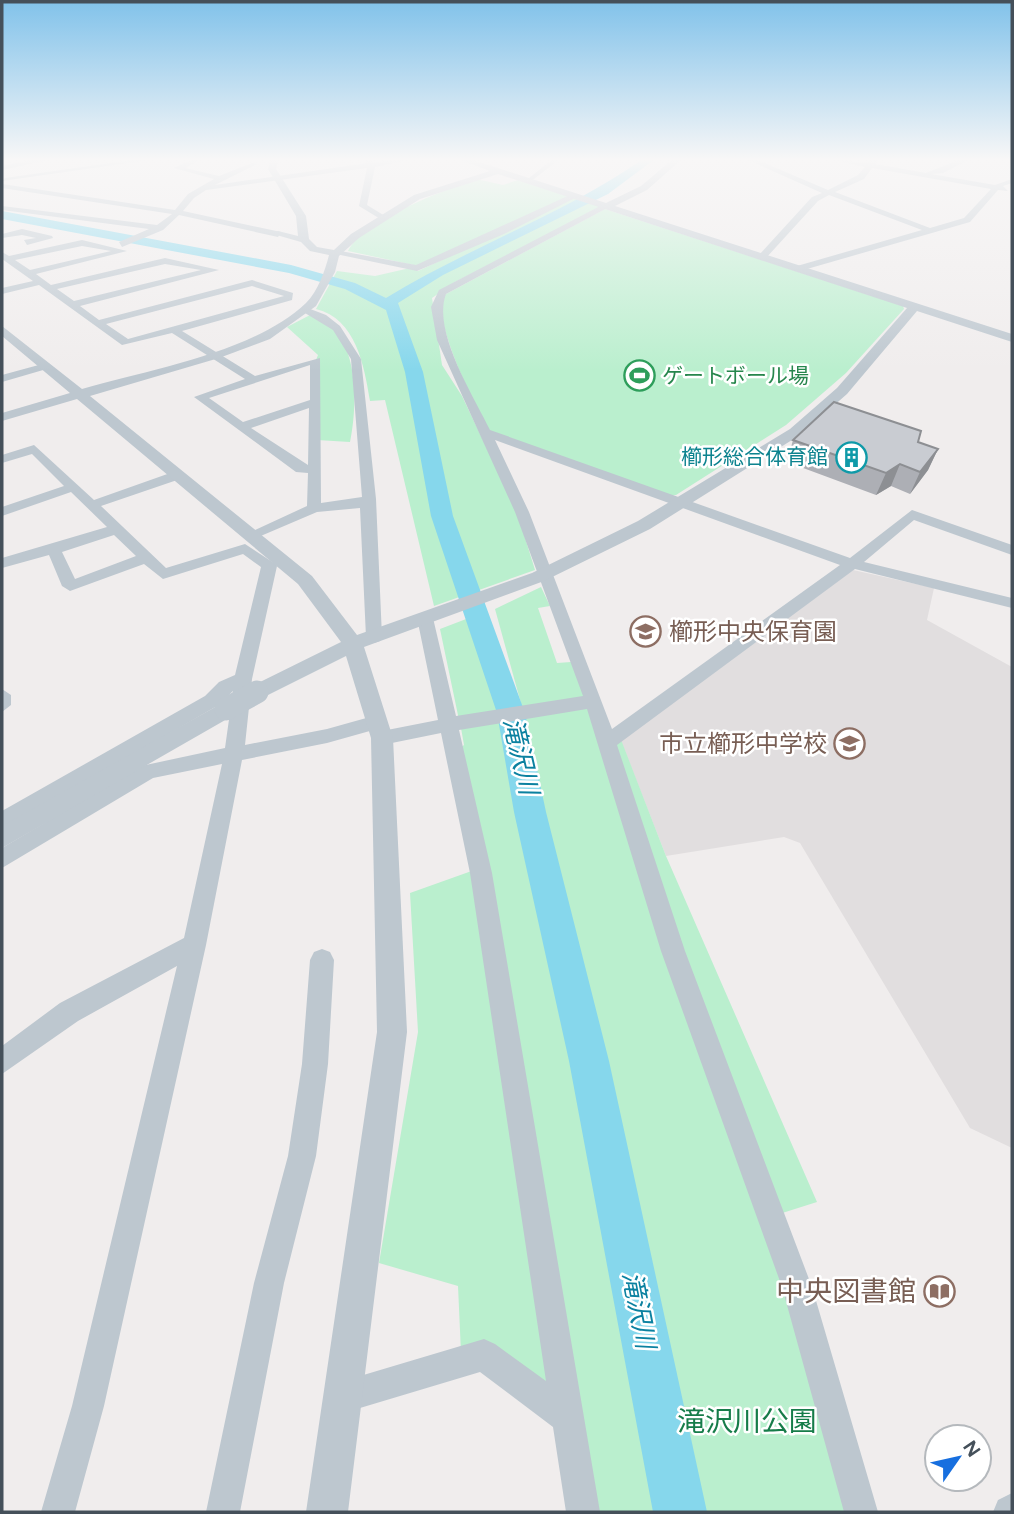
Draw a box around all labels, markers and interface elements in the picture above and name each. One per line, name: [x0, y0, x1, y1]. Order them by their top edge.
sports icon: ゲートボール場: [622, 359, 656, 393]
place label: ゲートボール場: [662, 363, 809, 388]
building icon: 櫛形総合体育館: [834, 440, 868, 474]
place label: 櫛形総合体育館: [681, 444, 828, 469]
school or university icon: 櫛形中央保育園: [629, 615, 663, 649]
place label: 櫛形中央保育園: [669, 617, 837, 646]
water label: 滝沢川: [497, 714, 546, 801]
school or university icon: 市立櫛形中学校: [833, 727, 867, 761]
place label: 市立櫛形中学校: [659, 729, 827, 758]
water label: 滝沢川: [616, 1269, 663, 1354]
place label: 中央図書館: [776, 1274, 916, 1308]
library icon: 中央図書館: [922, 1274, 956, 1308]
park label: 滝沢川公園: [677, 1404, 817, 1438]
north arrow: [923, 1423, 993, 1493]
text: N: [958, 1436, 985, 1461]

